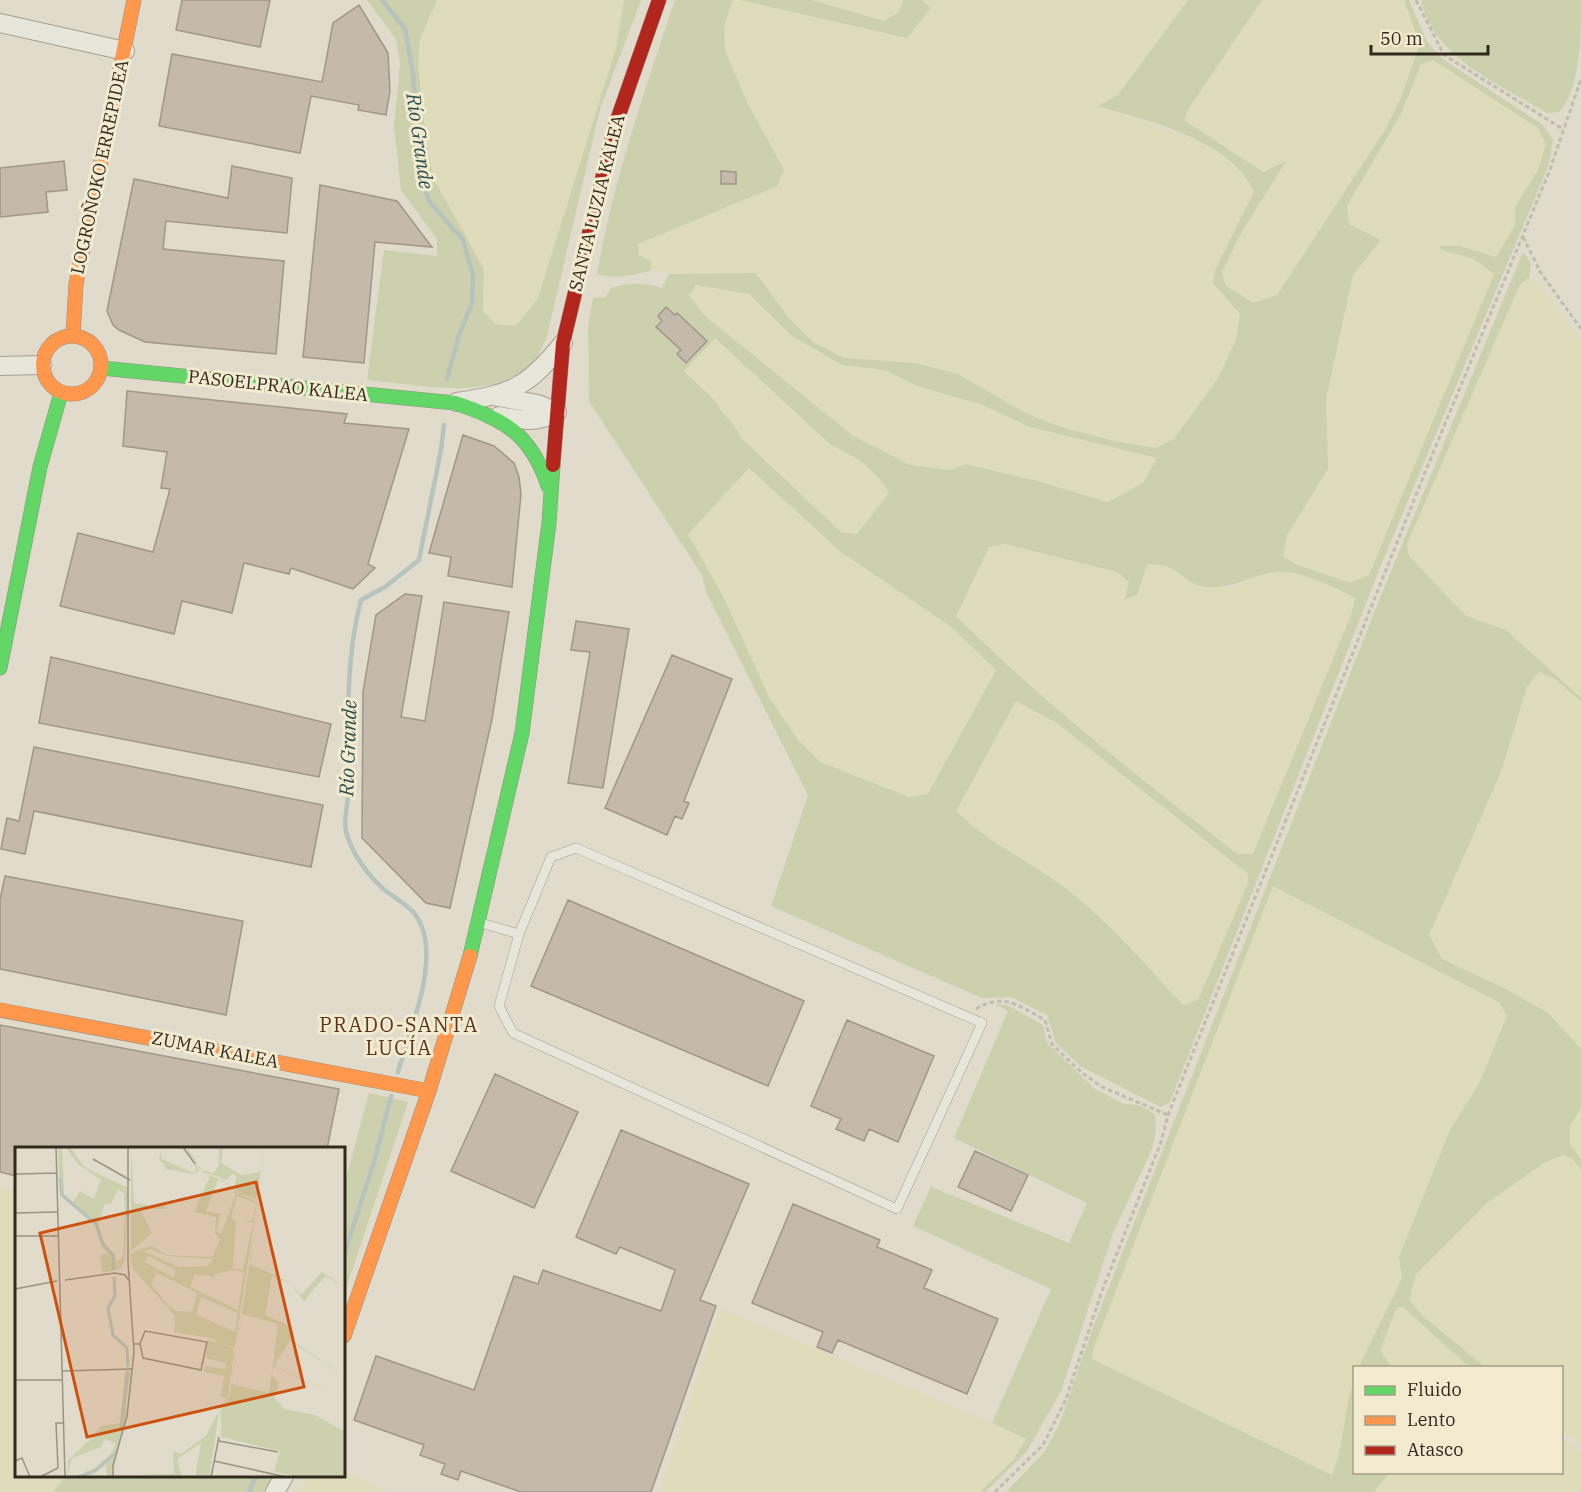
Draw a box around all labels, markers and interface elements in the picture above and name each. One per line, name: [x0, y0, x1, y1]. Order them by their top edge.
scale bar: [1371, 18, 1488, 56]
text: 50 m: [1380, 27, 1423, 50]
street label: LOGROÑOKO ERREPIDEA: [66, 57, 134, 276]
water label: Río Grande: [400, 90, 441, 191]
street label: SANTA LUZIA KALEA: [563, 112, 630, 294]
street label: PASOELPRAO KALEA: [187, 365, 370, 406]
water label: Río Grande: [332, 699, 363, 798]
district label: PRADO-SANTA LUCÍA: [319, 1011, 479, 1061]
street label: ZUMAR KALEA: [150, 1026, 281, 1073]
inset map: [15, 1147, 345, 1477]
legend: [1353, 1366, 1563, 1474]
text: Fluido: [1407, 1378, 1462, 1401]
text: Lento: [1407, 1408, 1455, 1431]
text: Atasco: [1407, 1438, 1463, 1461]

